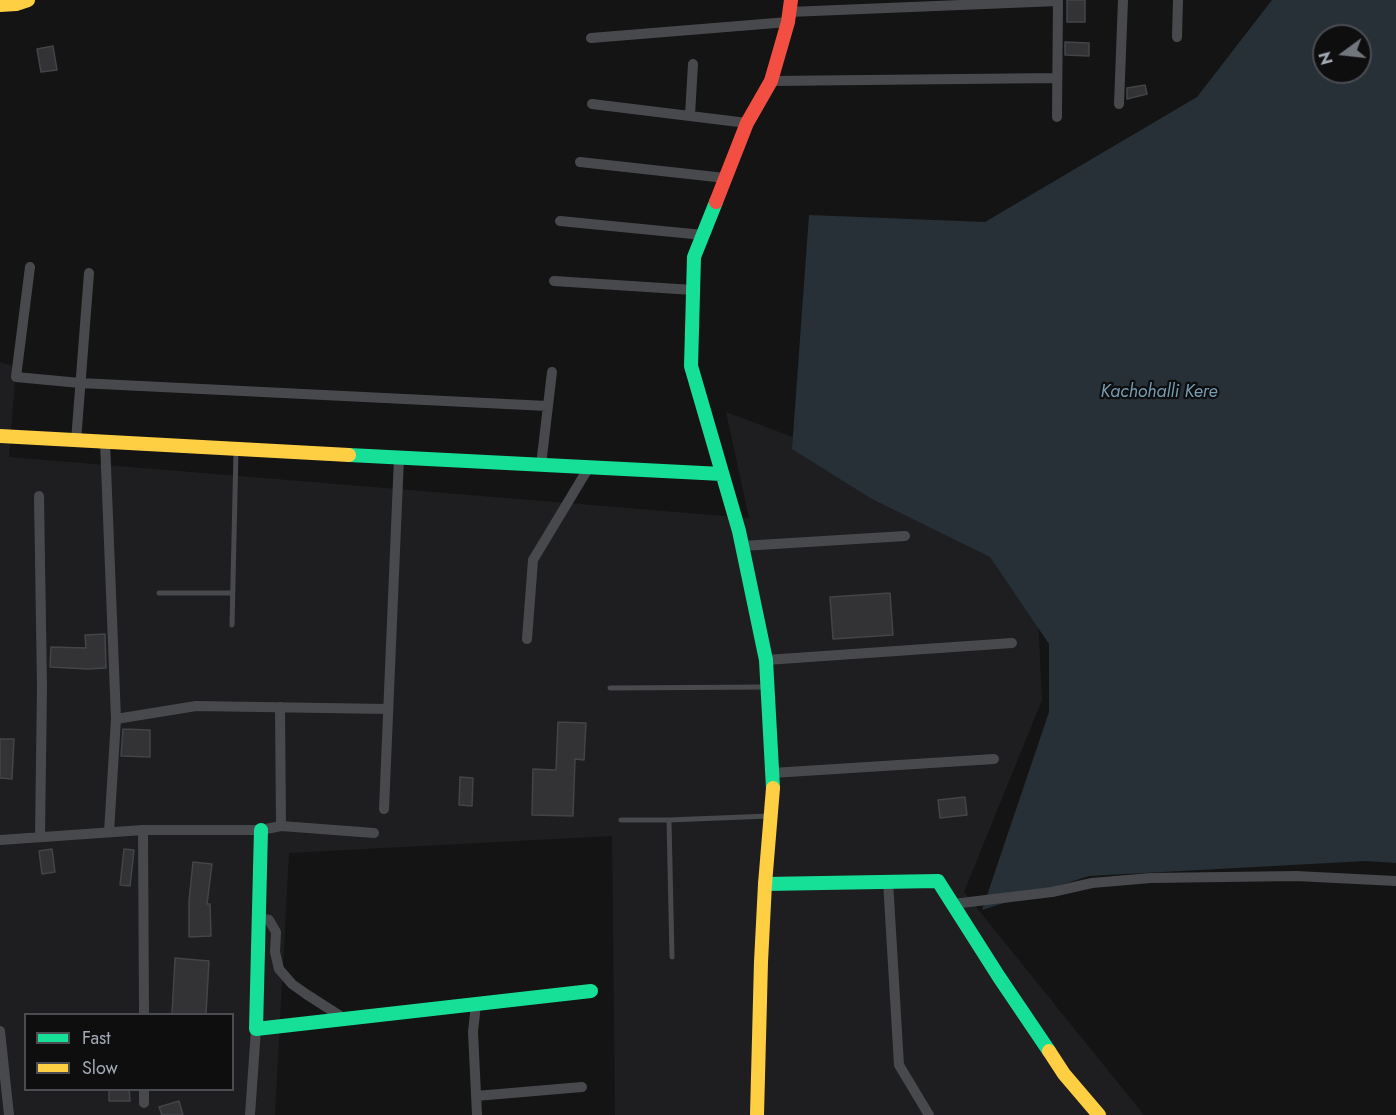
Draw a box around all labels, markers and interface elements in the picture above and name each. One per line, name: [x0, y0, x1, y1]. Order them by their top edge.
north arrow: [1312, 24, 1372, 84]
text: N: [1313, 49, 1339, 67]
water label: Kachohalli Kere: [1100, 382, 1218, 404]
legend: [24, 1013, 234, 1091]
text: Fast: [82, 1025, 111, 1051]
text: Slow: [82, 1055, 118, 1081]

